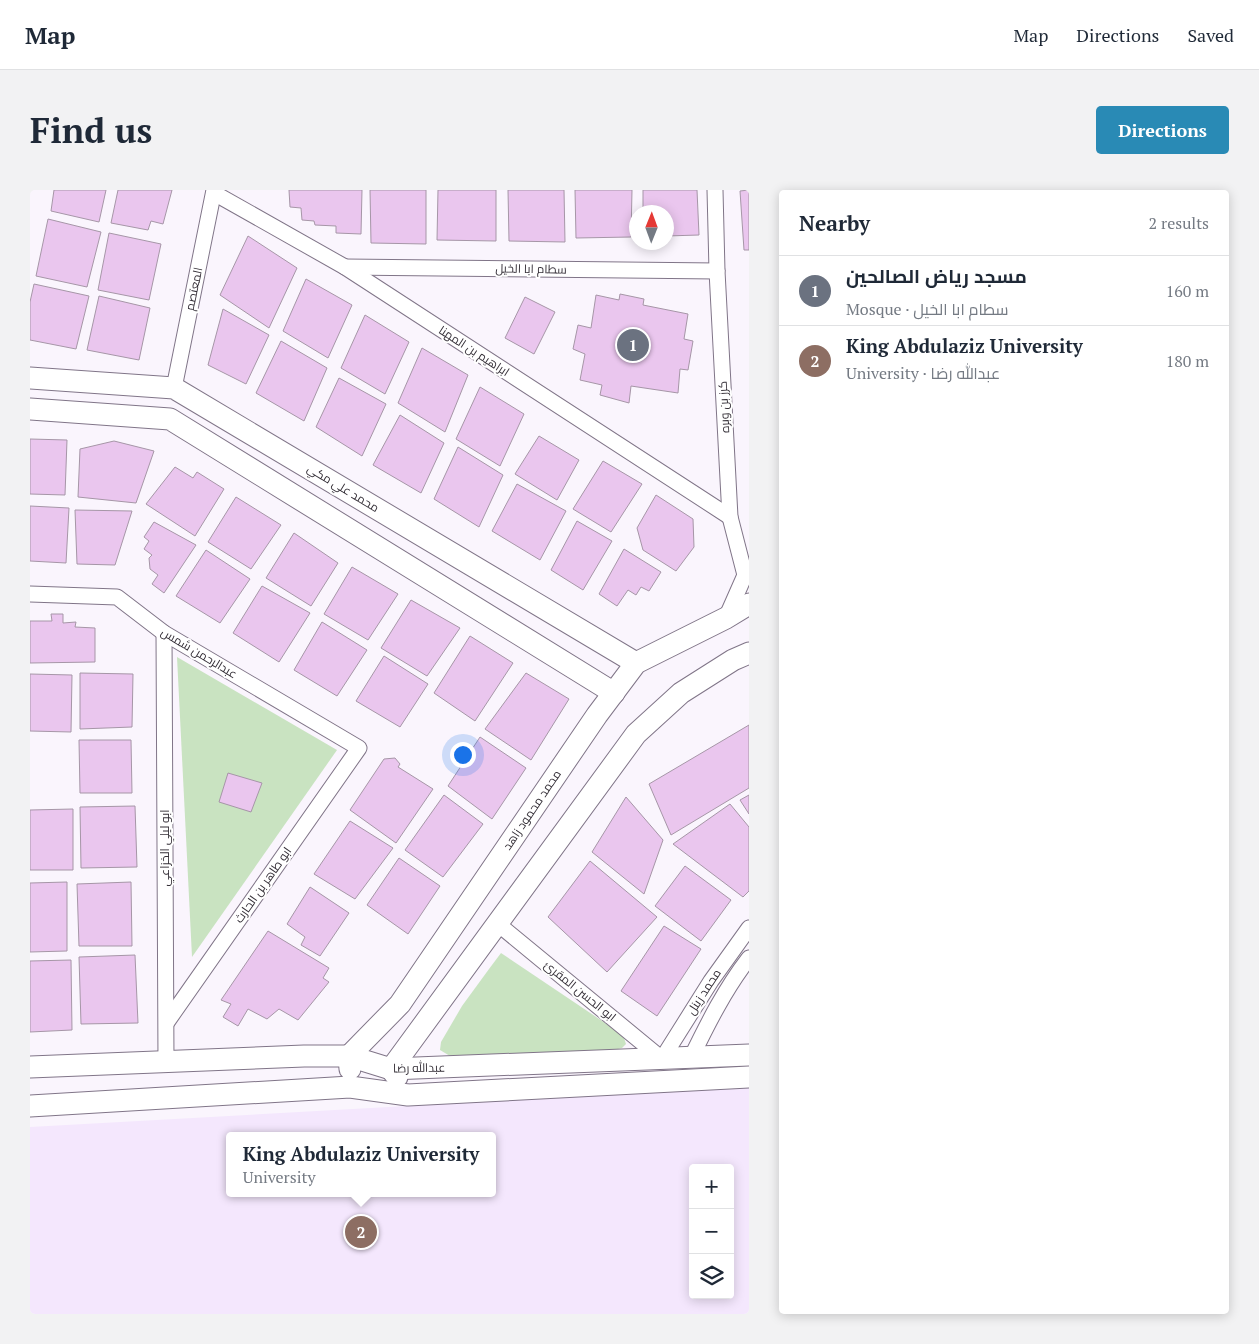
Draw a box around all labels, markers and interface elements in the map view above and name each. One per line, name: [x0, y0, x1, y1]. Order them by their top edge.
text: Map: [25, 19, 75, 51]
text: Map: [1013, 23, 1048, 47]
text: Directions: [1076, 23, 1159, 47]
text: Saved: [1187, 23, 1234, 47]
button: Directions: [1096, 106, 1229, 154]
text: Find us: [30, 107, 152, 153]
north arrow: [629, 205, 674, 250]
text: Nearby: [799, 209, 870, 237]
text: 2 results: [1149, 212, 1209, 234]
street label: سطام ابا الخيل: [495, 260, 567, 278]
text: مسجد رياض الصالحين: [846, 263, 1027, 288]
street label: المعتصم: [182, 266, 206, 312]
text: 1: [810, 280, 820, 302]
text: 160 m: [1166, 280, 1209, 302]
text: Mosque · سطام ابا الخيل: [846, 298, 1009, 320]
street label: ابراهيم بن المهنا: [436, 322, 512, 380]
pin: 1: [617, 326, 649, 364]
text: King Abdulaziz University: [846, 333, 1083, 358]
text: 2: [810, 350, 820, 372]
text: 180 m: [1166, 350, 1209, 372]
text: University · عبدالله رضا: [846, 362, 1000, 384]
street label: كرز بن وبره: [715, 381, 732, 433]
street label: محمد علي مكي: [303, 460, 382, 517]
street label: عبدالرحمن شمس: [158, 624, 240, 681]
your location: [450, 742, 476, 768]
street label: محمد محمود زاهد: [499, 767, 564, 853]
street label: ابو ليلي الخزاعي: [157, 810, 175, 886]
street label: ابو طاهر بن الحارث: [231, 844, 294, 926]
street label: ابو الحسن المقرئ: [541, 957, 619, 1024]
street label: محمد زينل: [683, 966, 724, 1017]
street label: عبدالله رضا: [393, 1060, 445, 1075]
popup: [226, 1132, 496, 1197]
text: King Abdulaziz University: [243, 1141, 479, 1166]
map controls: [689, 1164, 734, 1299]
button: +: [689, 1164, 734, 1209]
text: University: [243, 1166, 315, 1188]
button: −: [689, 1209, 734, 1254]
pin: 2: [345, 1213, 377, 1251]
button: layers: [689, 1254, 734, 1299]

